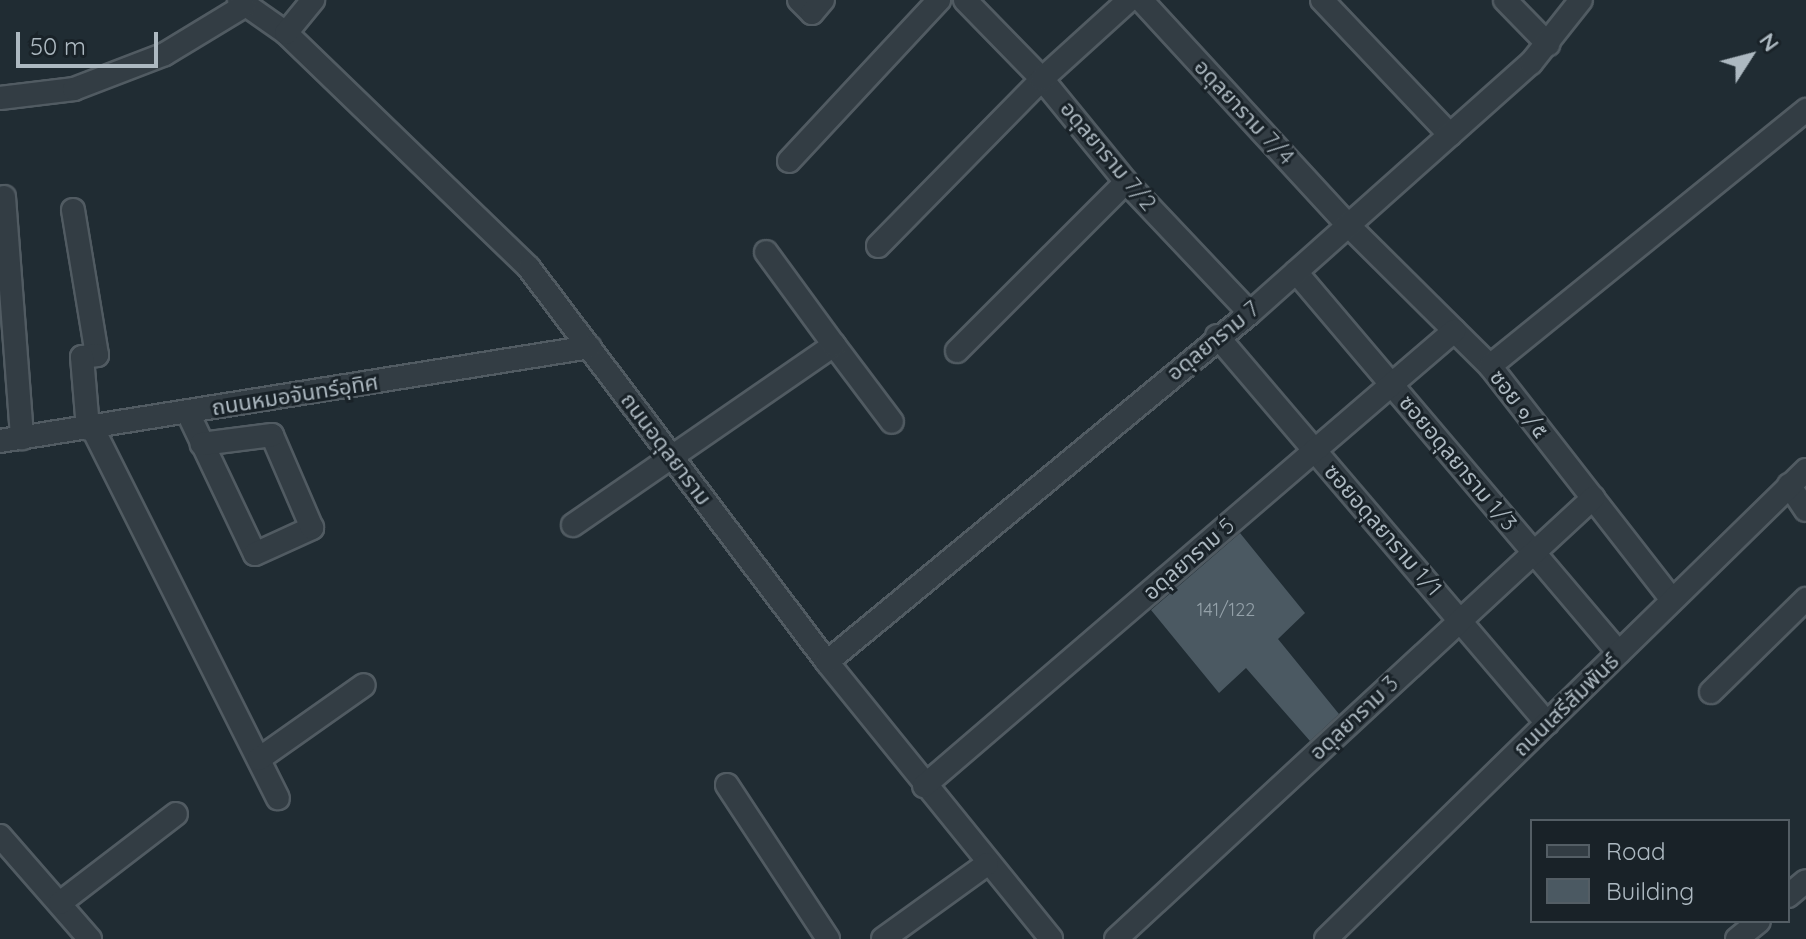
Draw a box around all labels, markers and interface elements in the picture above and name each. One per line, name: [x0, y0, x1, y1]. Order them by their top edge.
scale bar: [20, 16, 162, 66]
north arrow: [1710, 16, 1790, 96]
text: N: [1753, 27, 1785, 57]
text: 50 m: [30, 31, 86, 61]
street label: อดุลยาราม 7/4: [1189, 54, 1299, 170]
street label: อดุลยาราม 7/2: [1055, 96, 1161, 216]
street label: อดุลยาราม 7: [1161, 296, 1265, 386]
street label: ซอย ๑/๕: [1484, 365, 1554, 443]
street label: ถนนหมอจันทร์อุทิศ: [210, 369, 380, 421]
street label: ถนนอดุลยาราม: [615, 387, 717, 511]
street label: ซอยอดุลยาราม 1/3: [1394, 390, 1522, 536]
street label: ซอยอดุลยาราม 1/1: [1319, 459, 1447, 601]
street label: อดุลยาราม 5: [1138, 512, 1240, 606]
house number: 141/122: [1197, 599, 1255, 621]
street label: ถนนเสรีสัมพันธ์: [1508, 648, 1624, 762]
street label: อดุลยาราม 3: [1304, 670, 1404, 766]
legend: [1530, 819, 1790, 923]
text: Road: [1606, 836, 1666, 866]
text: Building: [1606, 876, 1694, 906]

